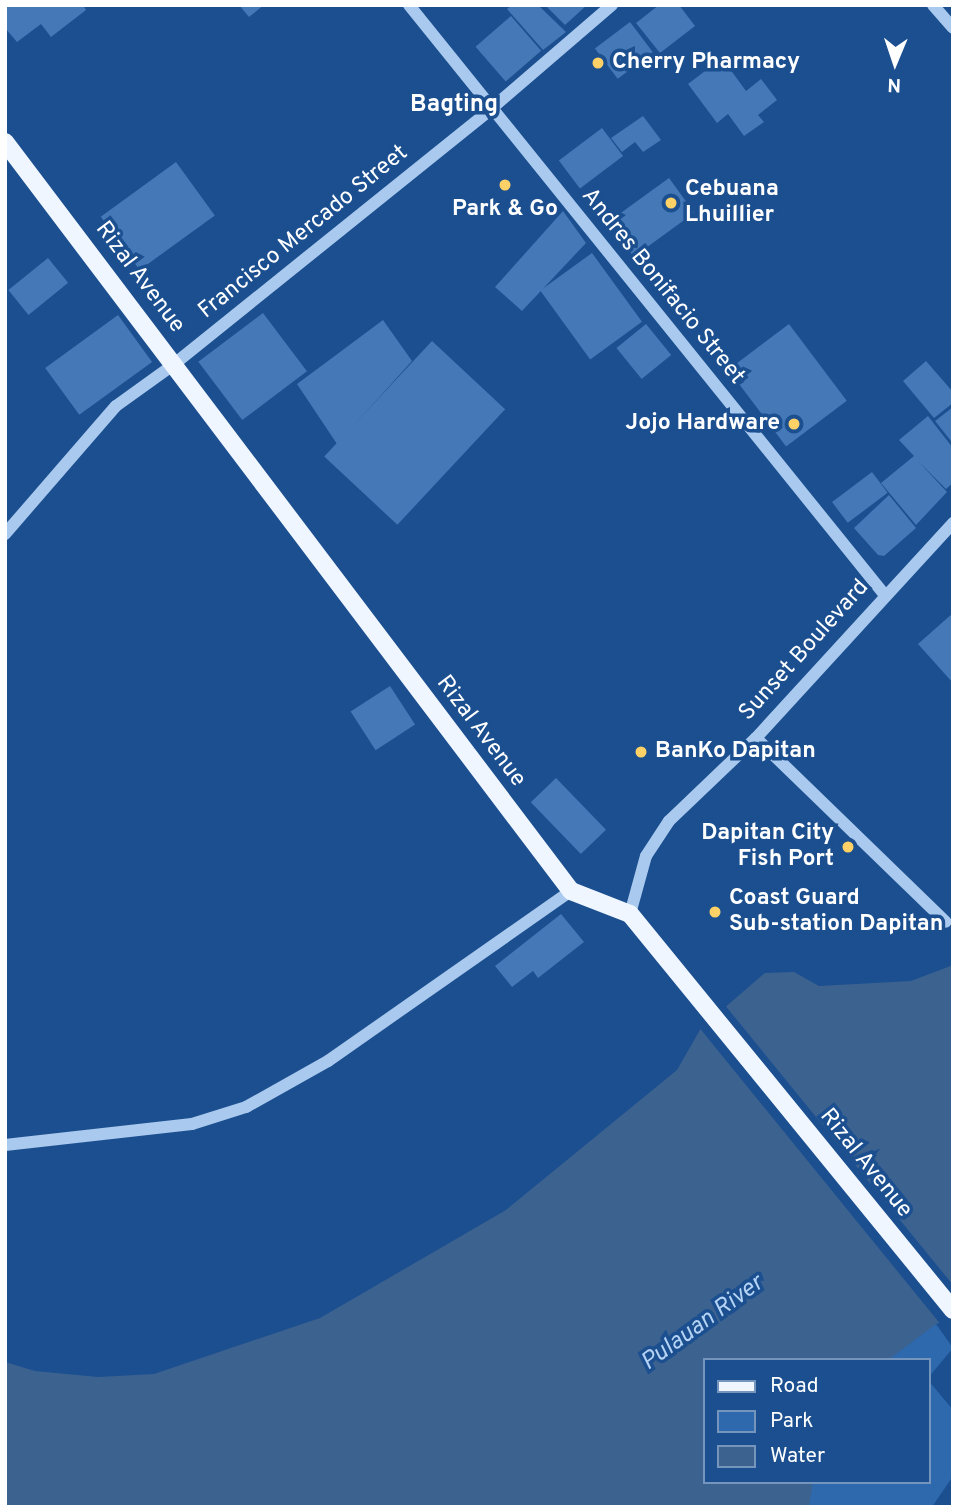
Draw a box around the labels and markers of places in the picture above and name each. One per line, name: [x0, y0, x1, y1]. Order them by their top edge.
place label: Cherry Pharmacy: [612, 49, 800, 77]
marker: Cherry Pharmacy: [590, 55, 606, 71]
place label: Cebuana Lhuillier: [685, 176, 779, 230]
marker: Park & Go: [497, 177, 513, 193]
marker: Cebuana Lhuillier: [663, 195, 679, 211]
place label: Park & Go: [452, 196, 558, 224]
place label: Jojo Hardware: [625, 410, 780, 438]
marker: Jojo Hardware: [786, 416, 802, 432]
place label: BanKo Dapitan: [655, 738, 816, 766]
marker: BanKo Dapitan: [633, 744, 649, 760]
place label: Dapitan City Fish Port: [701, 820, 834, 874]
marker: Dapitan City Fish Port: [840, 839, 856, 855]
place label: Coast Guard Sub-station Dapitan: [729, 885, 943, 939]
marker: Coast Guard Sub-station Dapitan: [707, 904, 723, 920]

